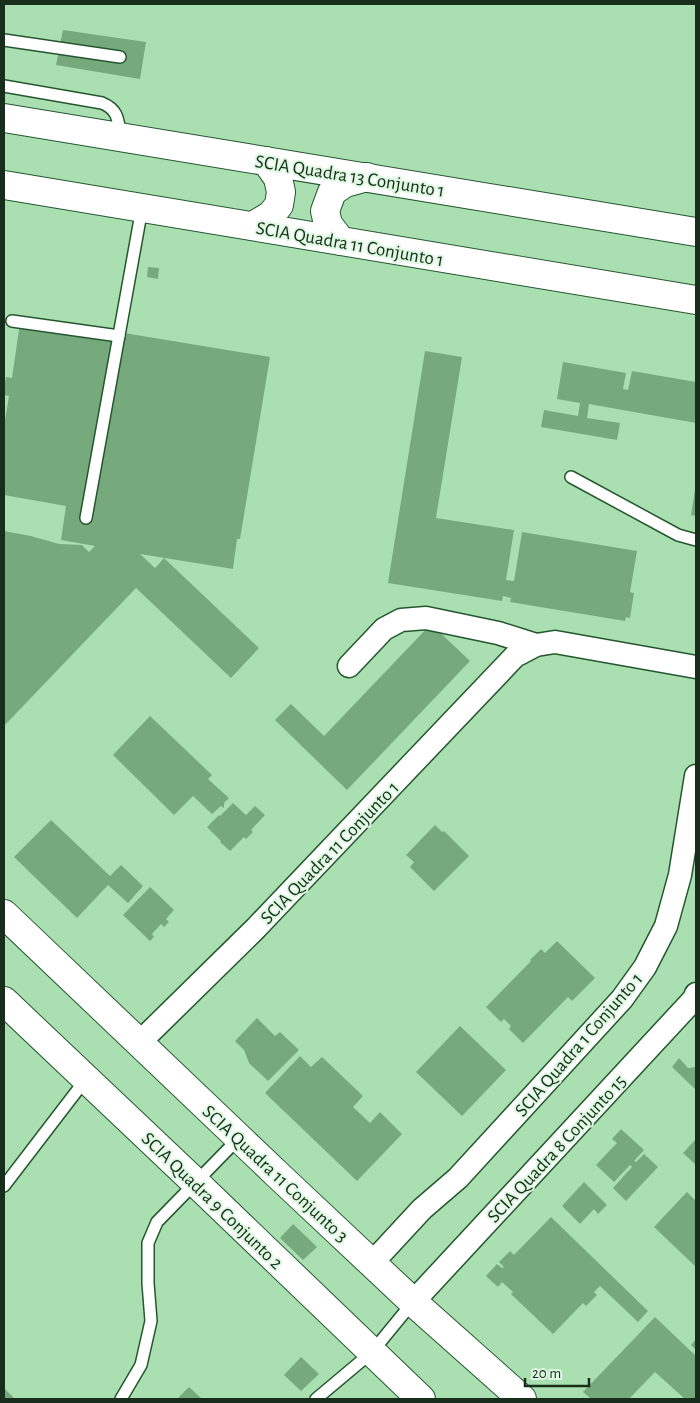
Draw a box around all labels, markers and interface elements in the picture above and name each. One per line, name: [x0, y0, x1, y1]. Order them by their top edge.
street label: SCIA Quadra 13 Conjunto 1: [254, 152, 446, 201]
street label: SCIA Quadra 11 Conjunto 1: [254, 219, 445, 270]
street label: SCIA Quadra 11 Conjunto 1: [257, 778, 403, 928]
street label: SCIA Quadra 1 Conjunto 1: [512, 969, 647, 1121]
street label: SCIA Quadra 8 Conjunto 15: [484, 1072, 630, 1226]
street label: SCIA Quadra 11 Conjunto 3: [198, 1102, 351, 1246]
street label: SCIA Quadra 9 Conjunto 2: [138, 1129, 286, 1273]
scale bar: [525, 1356, 589, 1388]
text: 20 m: [532, 1366, 561, 1381]

